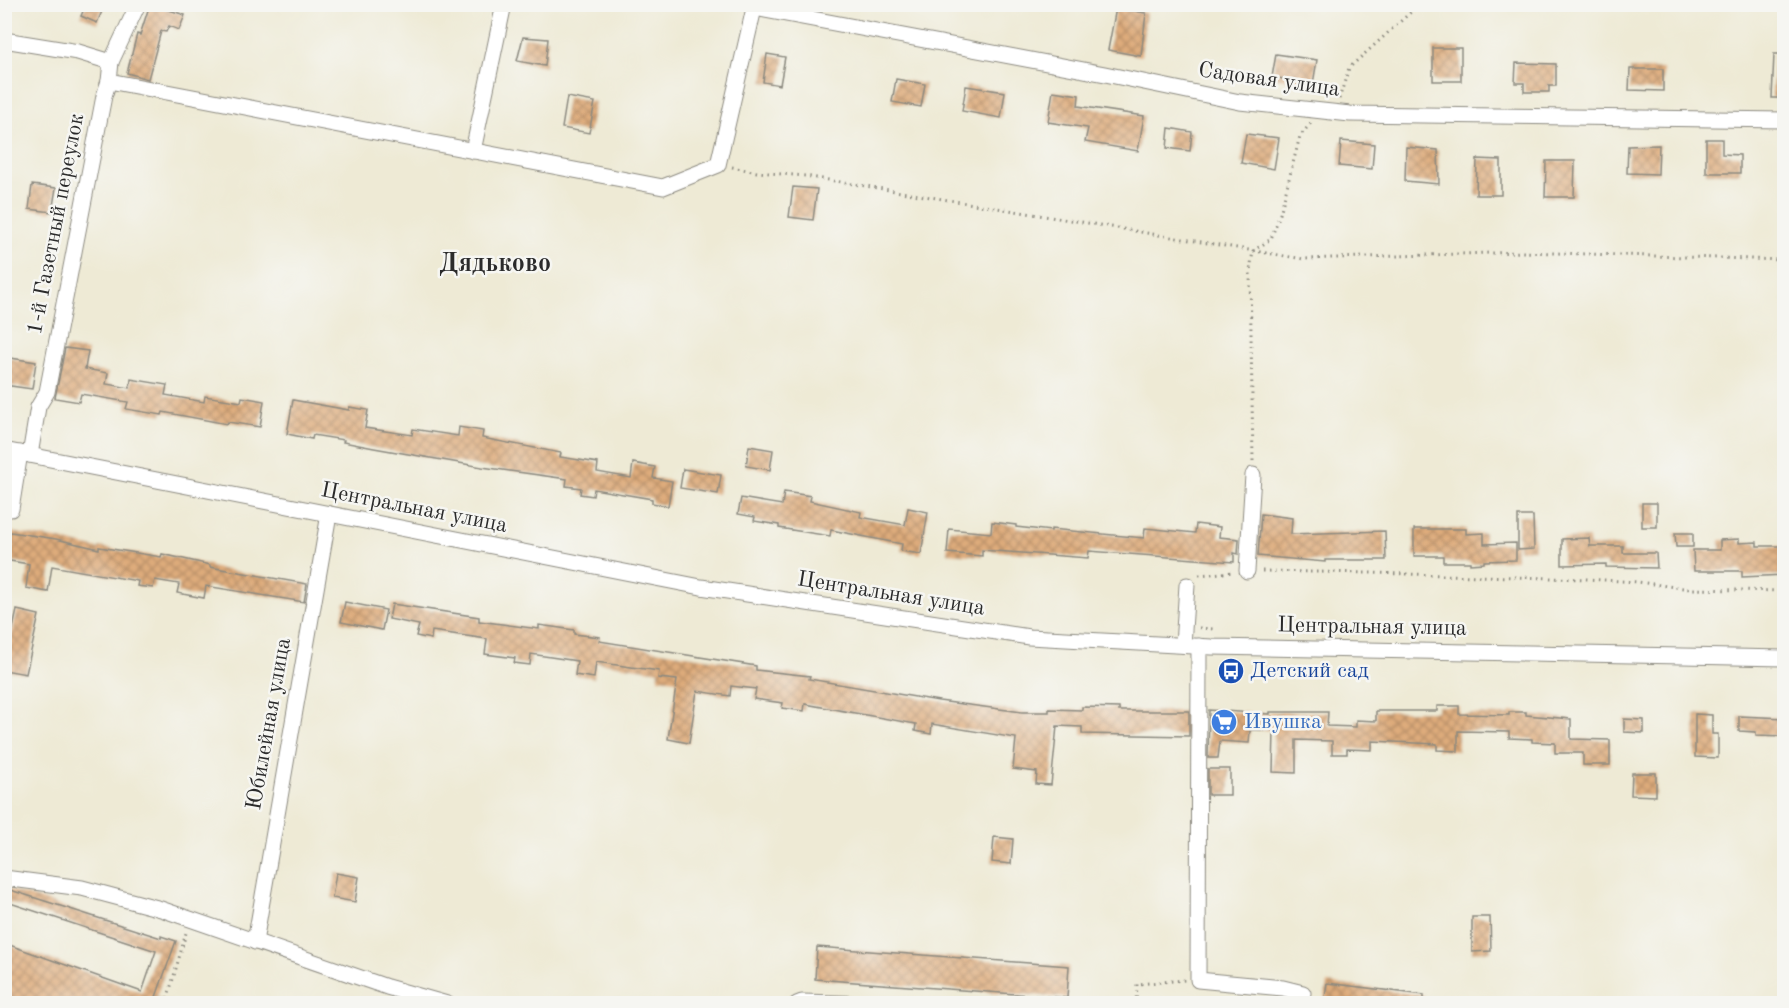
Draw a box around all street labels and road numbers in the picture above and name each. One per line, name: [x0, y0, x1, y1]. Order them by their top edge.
street label: Садовая улица: [1197, 59, 1341, 101]
street label: 1-й Газетный переулок: [24, 112, 88, 336]
street label: Центральная улица: [319, 479, 509, 537]
street label: Центральная улица: [796, 568, 986, 620]
street label: Центральная улица: [1277, 614, 1467, 640]
street label: Юбилейная улица: [243, 636, 295, 812]

